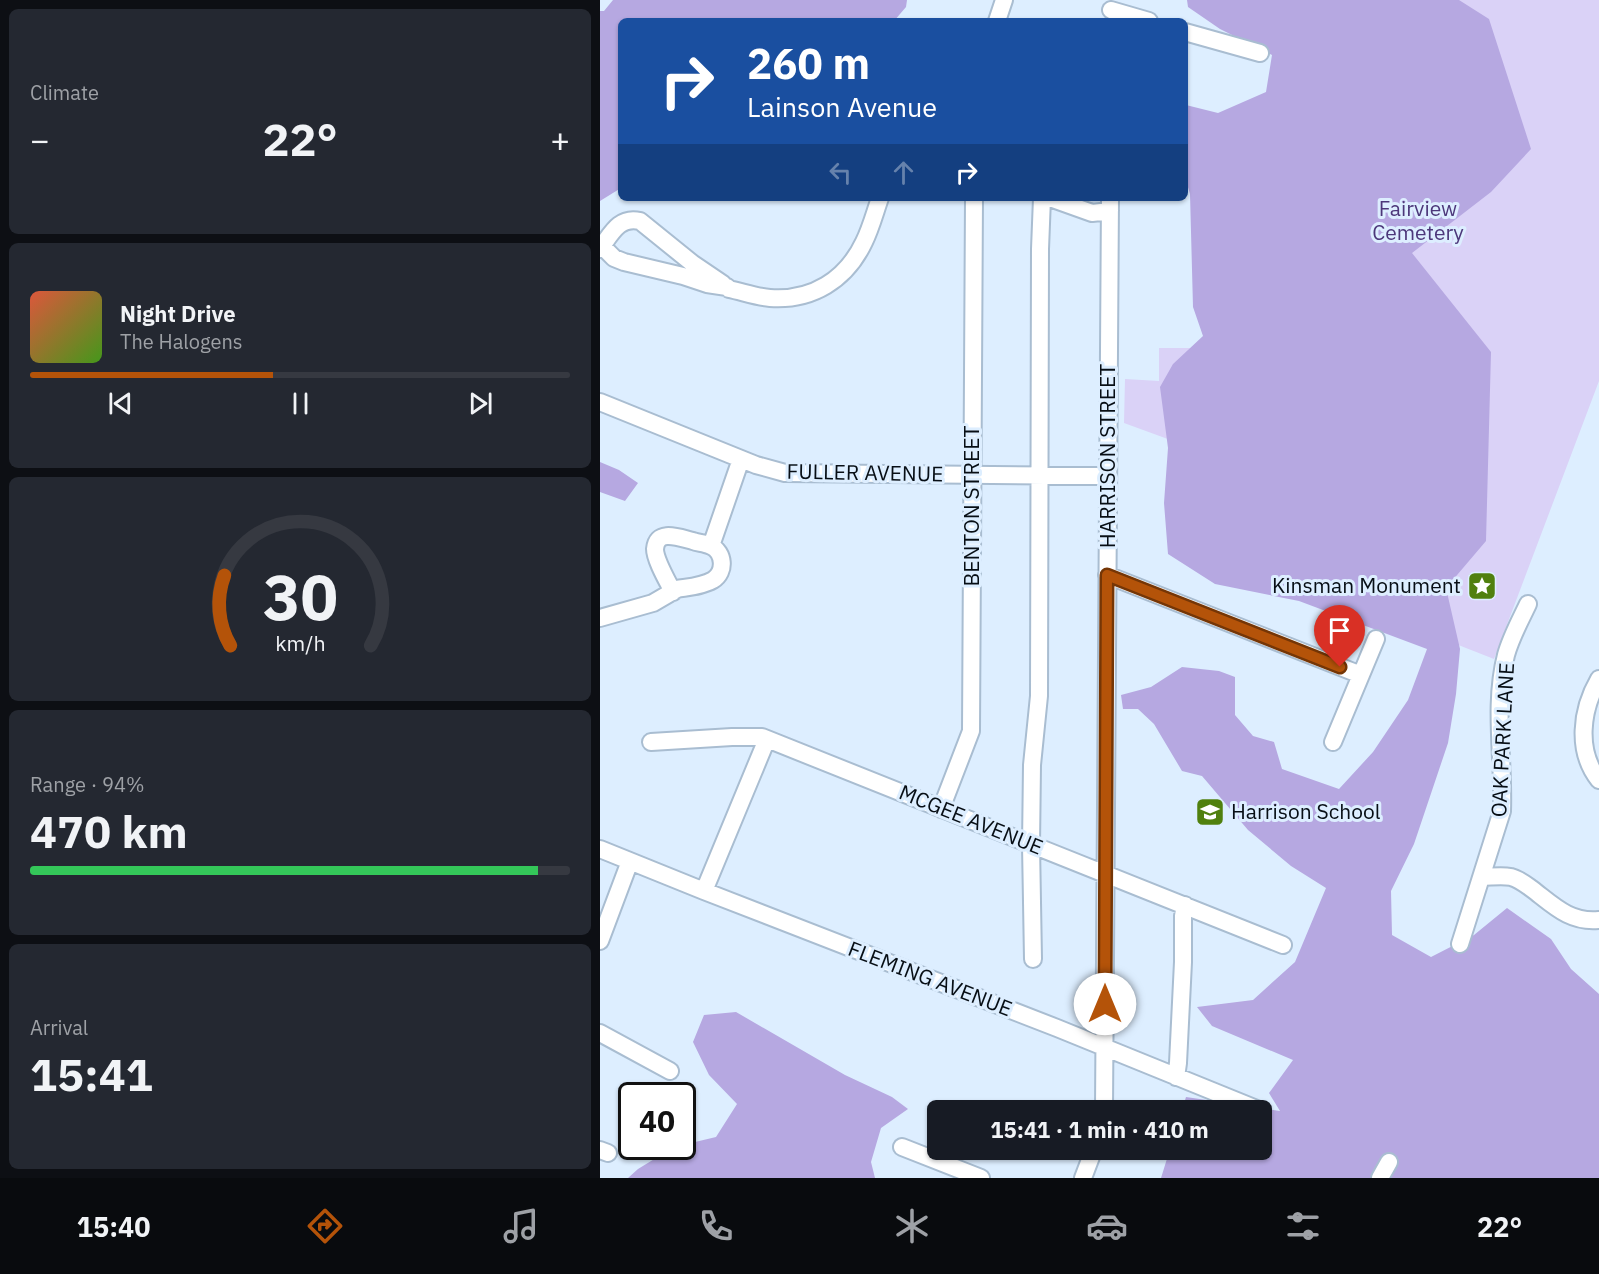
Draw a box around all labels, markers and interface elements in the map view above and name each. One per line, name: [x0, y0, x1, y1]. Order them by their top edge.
text: 260 m: [747, 36, 870, 91]
icon: right: [648, 42, 726, 120]
text: Climate: [30, 79, 99, 106]
text: Lainson Avenue: [747, 89, 937, 124]
text: 22°: [262, 110, 338, 168]
text: −: [30, 118, 50, 161]
text: +: [550, 118, 570, 161]
icon: left: [824, 156, 857, 189]
icon: ahead: [887, 156, 920, 189]
icon: right: [950, 156, 983, 189]
park label: Fairview Cemetery: [1372, 194, 1464, 246]
text: Night Drive: [120, 299, 236, 328]
text: The Halogens: [120, 328, 242, 355]
street label: HARRISON STREET: [1093, 364, 1121, 548]
icon: previous: [104, 387, 137, 420]
icon: pause: [284, 387, 317, 420]
icon: next: [464, 387, 497, 420]
street label: BENTON STREET: [957, 426, 985, 586]
street label: FULLER AVENUE: [786, 457, 944, 487]
text: 30: [263, 556, 337, 637]
place icon: Kinsman Monument: [1466, 570, 1498, 602]
place label: Kinsman Monument: [1272, 571, 1461, 599]
pin: [1314, 605, 1365, 667]
icon: arrive: [1323, 614, 1356, 647]
text: km/h: [275, 629, 325, 657]
street label: OAK PARK LANE: [1484, 662, 1520, 818]
text: Range · 94%: [30, 771, 145, 798]
street label: MCGEE AVENUE: [895, 777, 1047, 861]
school or university icon: Harrison School: [1194, 796, 1226, 828]
place label: Harrison School: [1231, 797, 1381, 825]
text: 470 km: [30, 802, 188, 860]
street label: FLEMING AVENUE: [844, 934, 1016, 1022]
position arrow: [1073, 972, 1137, 1036]
text: Arrival: [30, 1014, 88, 1041]
text: 15:41: [30, 1045, 153, 1103]
speed limit sign: 40: [618, 1082, 696, 1160]
text: 15:41 · 1 min · 410 m: [990, 1115, 1209, 1144]
icon: directions: [304, 1205, 346, 1247]
icon: music: [500, 1205, 542, 1247]
icon: phone: [695, 1205, 737, 1247]
icon: climate: [891, 1205, 933, 1247]
icon: car: [1086, 1205, 1128, 1247]
icon: filters: [1282, 1205, 1324, 1247]
text: 15:40: [77, 1209, 150, 1244]
text: 22°: [1477, 1209, 1522, 1244]

